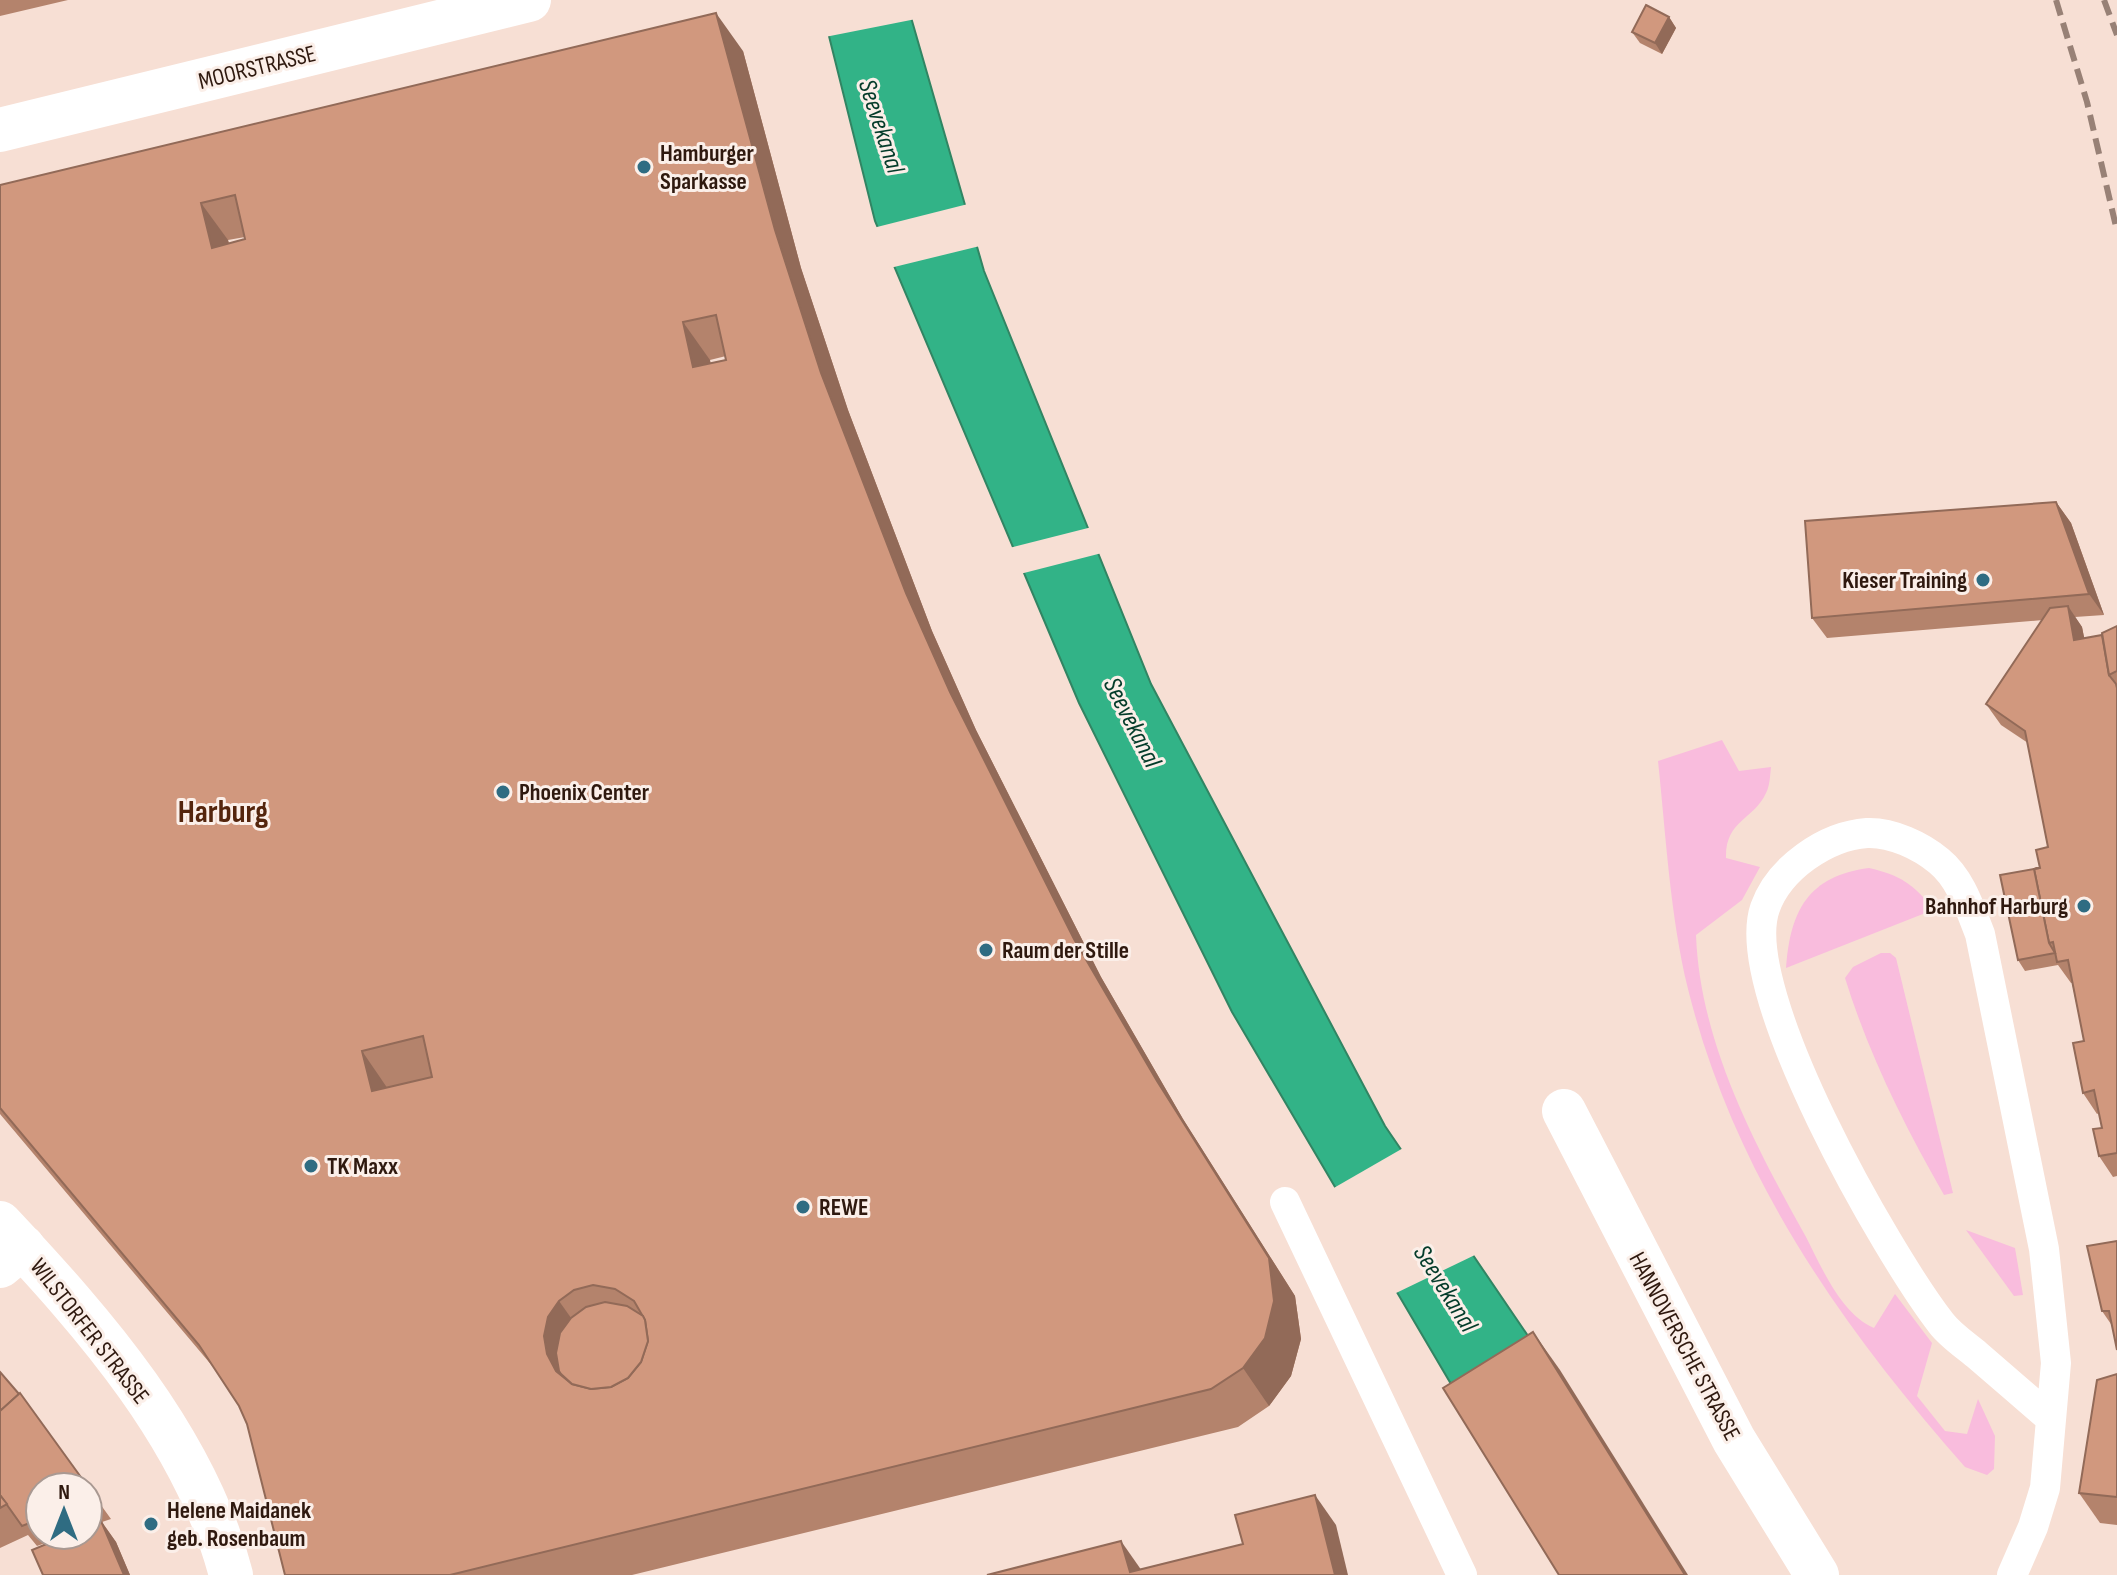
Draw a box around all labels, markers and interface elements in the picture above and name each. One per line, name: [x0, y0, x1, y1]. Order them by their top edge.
street label: MOORSTRASSE: [195, 39, 319, 96]
water label: Seevekanal: [851, 76, 911, 178]
place label: Hamburger Sparkasse: [660, 139, 755, 196]
marker: Hamburger Sparkasse: [635, 158, 653, 176]
place label: Kieser Training: [1842, 566, 1967, 595]
marker: Kieser Training: [1974, 571, 1992, 589]
water label: Seevekanal: [1096, 673, 1168, 774]
place label: Phoenix Center: [519, 778, 650, 807]
marker: Phoenix Center: [494, 783, 512, 801]
district label: Harburg: [178, 793, 268, 832]
place label: Bahnhof Harburg: [1925, 892, 2068, 921]
marker: Bahnhof Harburg: [2075, 897, 2093, 915]
place label: Raum der Stille: [1002, 936, 1129, 965]
marker: Raum der Stille: [977, 941, 995, 959]
place label: TK Maxx: [327, 1152, 398, 1181]
marker: TK Maxx: [302, 1157, 320, 1175]
place label: REWE: [819, 1193, 868, 1222]
marker: REWE: [794, 1198, 812, 1216]
water label: Seevekanal: [1406, 1240, 1484, 1339]
street label: HANNOVERSCHE STRASSE: [1623, 1247, 1746, 1445]
street label: WILSTORFER STRASSE: [24, 1253, 156, 1410]
north arrow: [24, 1471, 104, 1551]
text: N: [58, 1479, 70, 1506]
place label: Helene Maidanek geb. Rosenbaum: [167, 1496, 311, 1553]
marker: Helene Maidanek geb. Rosenbaum: [142, 1515, 160, 1533]

